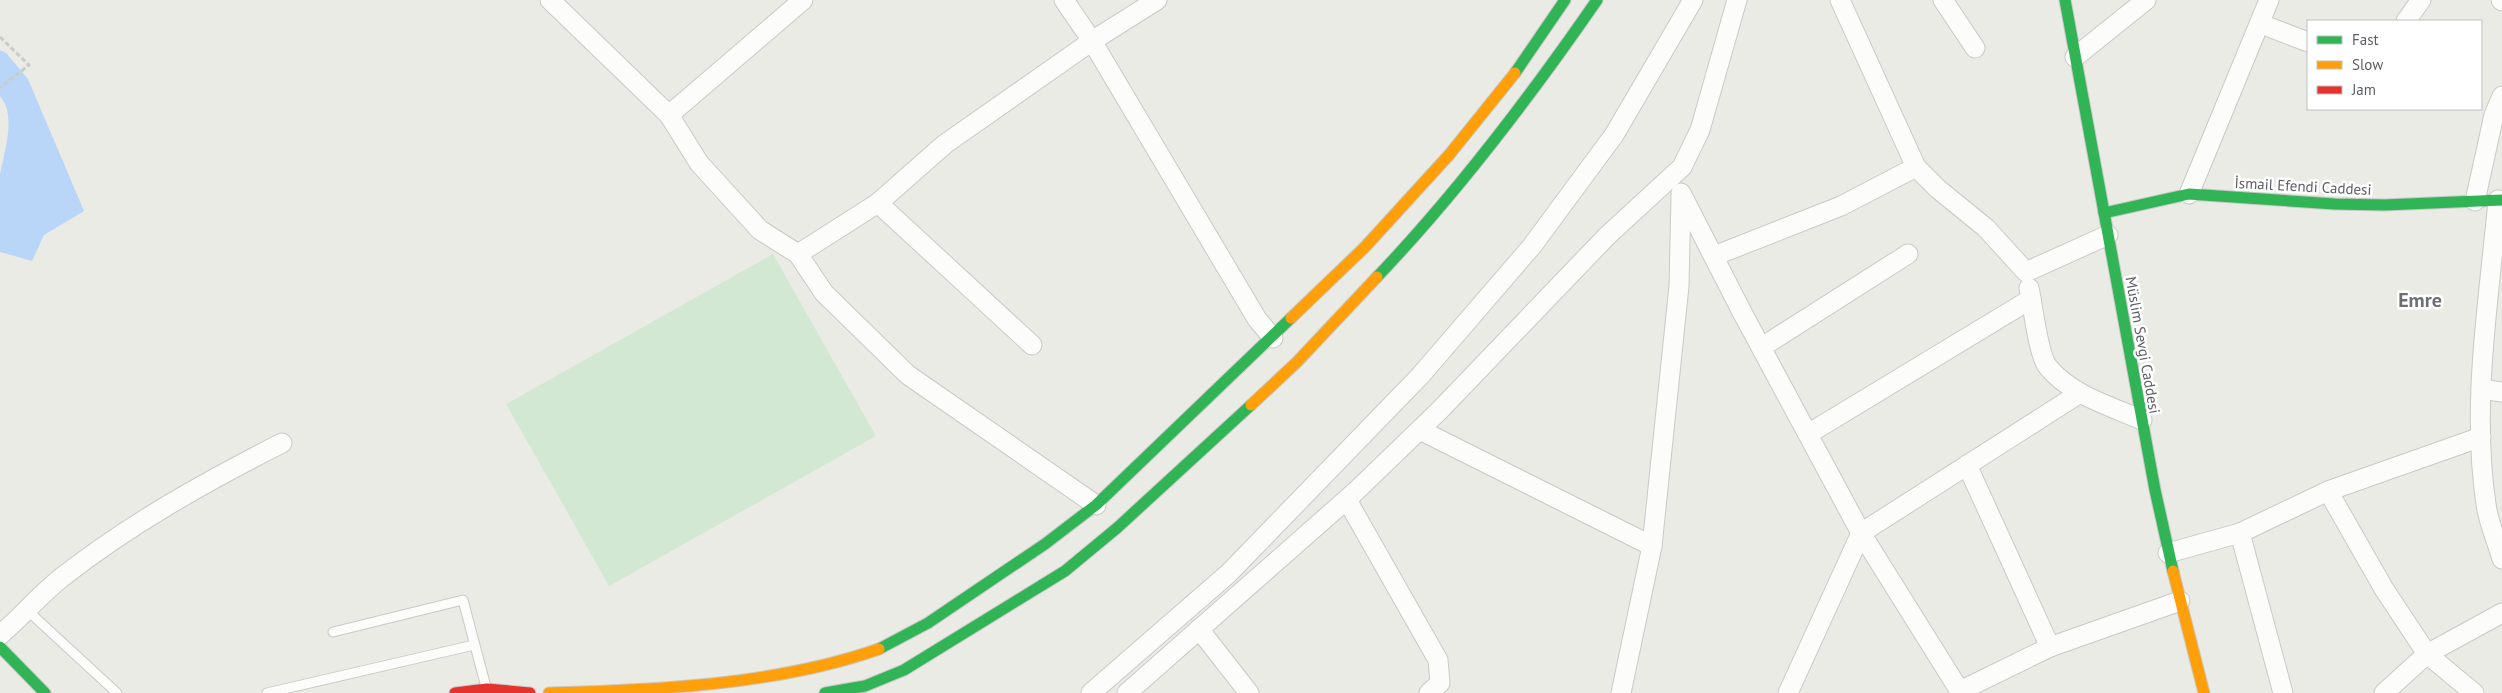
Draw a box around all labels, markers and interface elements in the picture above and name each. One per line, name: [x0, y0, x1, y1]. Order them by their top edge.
legend: [2307, 20, 2482, 110]
text: Fast: [2352, 30, 2379, 49]
text: Slow: [2352, 55, 2383, 74]
text: Jam: [2351, 80, 2376, 99]
street label: İsmail Efendi Caddesi: [2234, 173, 2372, 199]
street label: Müslim Sevgi Caddesi: [2122, 275, 2164, 415]
district label: Emre: [2398, 287, 2442, 313]

